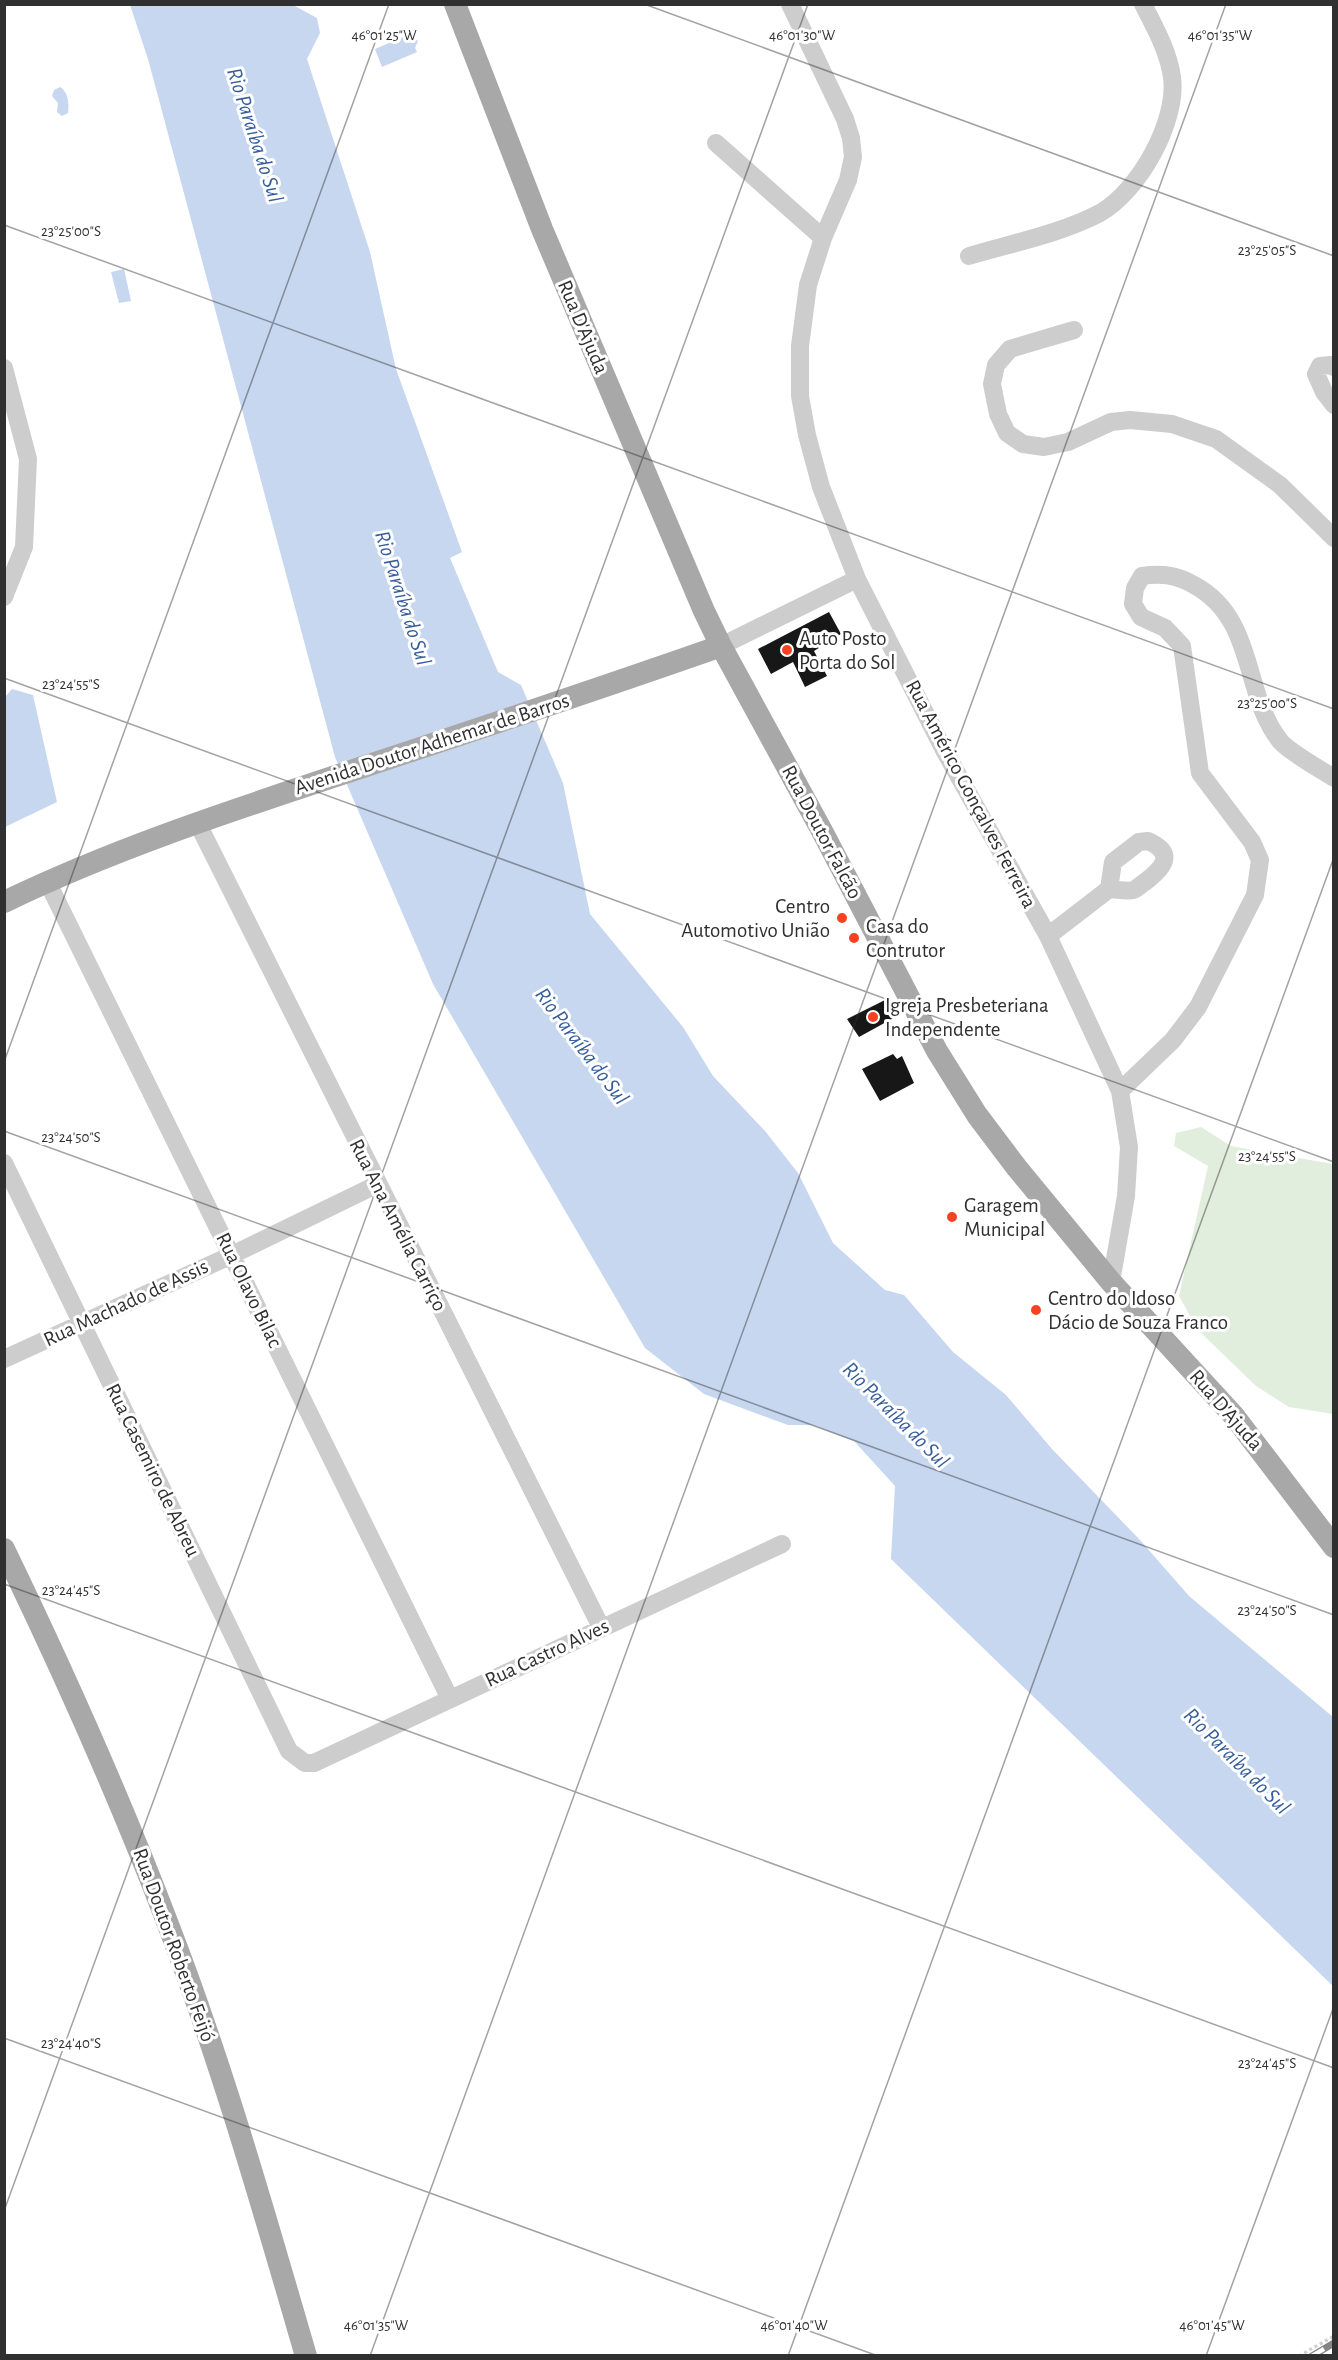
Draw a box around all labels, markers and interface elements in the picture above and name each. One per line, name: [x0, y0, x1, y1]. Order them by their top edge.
text: 46°01'25"W: [351, 28, 417, 43]
text: 46°01'30"W: [769, 28, 836, 43]
text: 46°01'35"W: [1188, 28, 1253, 43]
water label: Rio Paraíba do Sul: [223, 65, 287, 205]
text: 23°25'00"S: [41, 224, 101, 239]
text: 23°25'05"S: [1238, 243, 1296, 258]
street label: Rua D'Ajuda: [554, 277, 612, 377]
water label: Rio Paraíba do Sul: [371, 528, 435, 668]
place label: Auto Posto Porta do Sol: [799, 628, 895, 673]
marker: Auto Posto Porta do Sol: [780, 643, 794, 657]
street label: Rua Américo Gonçalves Ferreira: [902, 676, 1040, 912]
text: 23°24'55"S: [42, 677, 100, 692]
street label: Avenida Doutor Adhemar de Barros: [292, 690, 572, 798]
text: 23°25'00"S: [1237, 696, 1297, 711]
street label: Rua Doutor Falcão: [778, 762, 866, 902]
place label: Centro Automotivo União: [681, 896, 830, 941]
marker: Centro Automotivo União: [835, 911, 849, 925]
place label: Casa do Contrutor: [866, 916, 945, 961]
marker: Casa do Contrutor: [847, 931, 861, 945]
water label: Rio Paraíba do Sul: [531, 983, 633, 1109]
place label: Igreja Presbeteriana Independente: [885, 995, 1049, 1040]
marker: Igreja Presbeteriana Independente: [866, 1010, 880, 1024]
text: 23°24'50"S: [41, 1130, 101, 1145]
street label: Rua Ana Amélia Carriço: [345, 1135, 451, 1315]
text: 23°24'55"S: [1238, 1149, 1296, 1164]
place label: Garagem Municipal: [964, 1195, 1045, 1240]
marker: Garagem Municipal: [945, 1210, 959, 1224]
street label: Rua Olavo Bilac: [212, 1229, 286, 1351]
street label: Rua Machado de Assis: [40, 1256, 212, 1350]
place label: Centro do Idoso Dácio de Souza Franco: [1048, 1288, 1228, 1333]
marker: Centro do Idoso Dácio de Souza Franco: [1029, 1303, 1043, 1317]
water label: Rio Paraíba do Sul: [839, 1358, 953, 1472]
street label: Rua D'Ajuda: [1185, 1366, 1267, 1455]
street label: Rua Casemiro de Abreu: [102, 1380, 204, 1560]
text: 23°24'45"S: [42, 1583, 100, 1598]
text: 23°24'50"S: [1237, 1603, 1297, 1618]
street label: Rua Castro Alves: [482, 1615, 612, 1691]
water label: Rio Paraíba do Sul: [1180, 1704, 1294, 1818]
street label: Rua Doutor Roberto Feijó: [129, 1846, 219, 2044]
text: 23°24'40"S: [41, 2036, 101, 2051]
text: 23°24'45"S: [1238, 2056, 1296, 2071]
text: 46°01'35"W: [344, 2318, 409, 2333]
text: 46°01'40"W: [760, 2318, 828, 2333]
text: 46°01'45"W: [1179, 2318, 1245, 2333]

